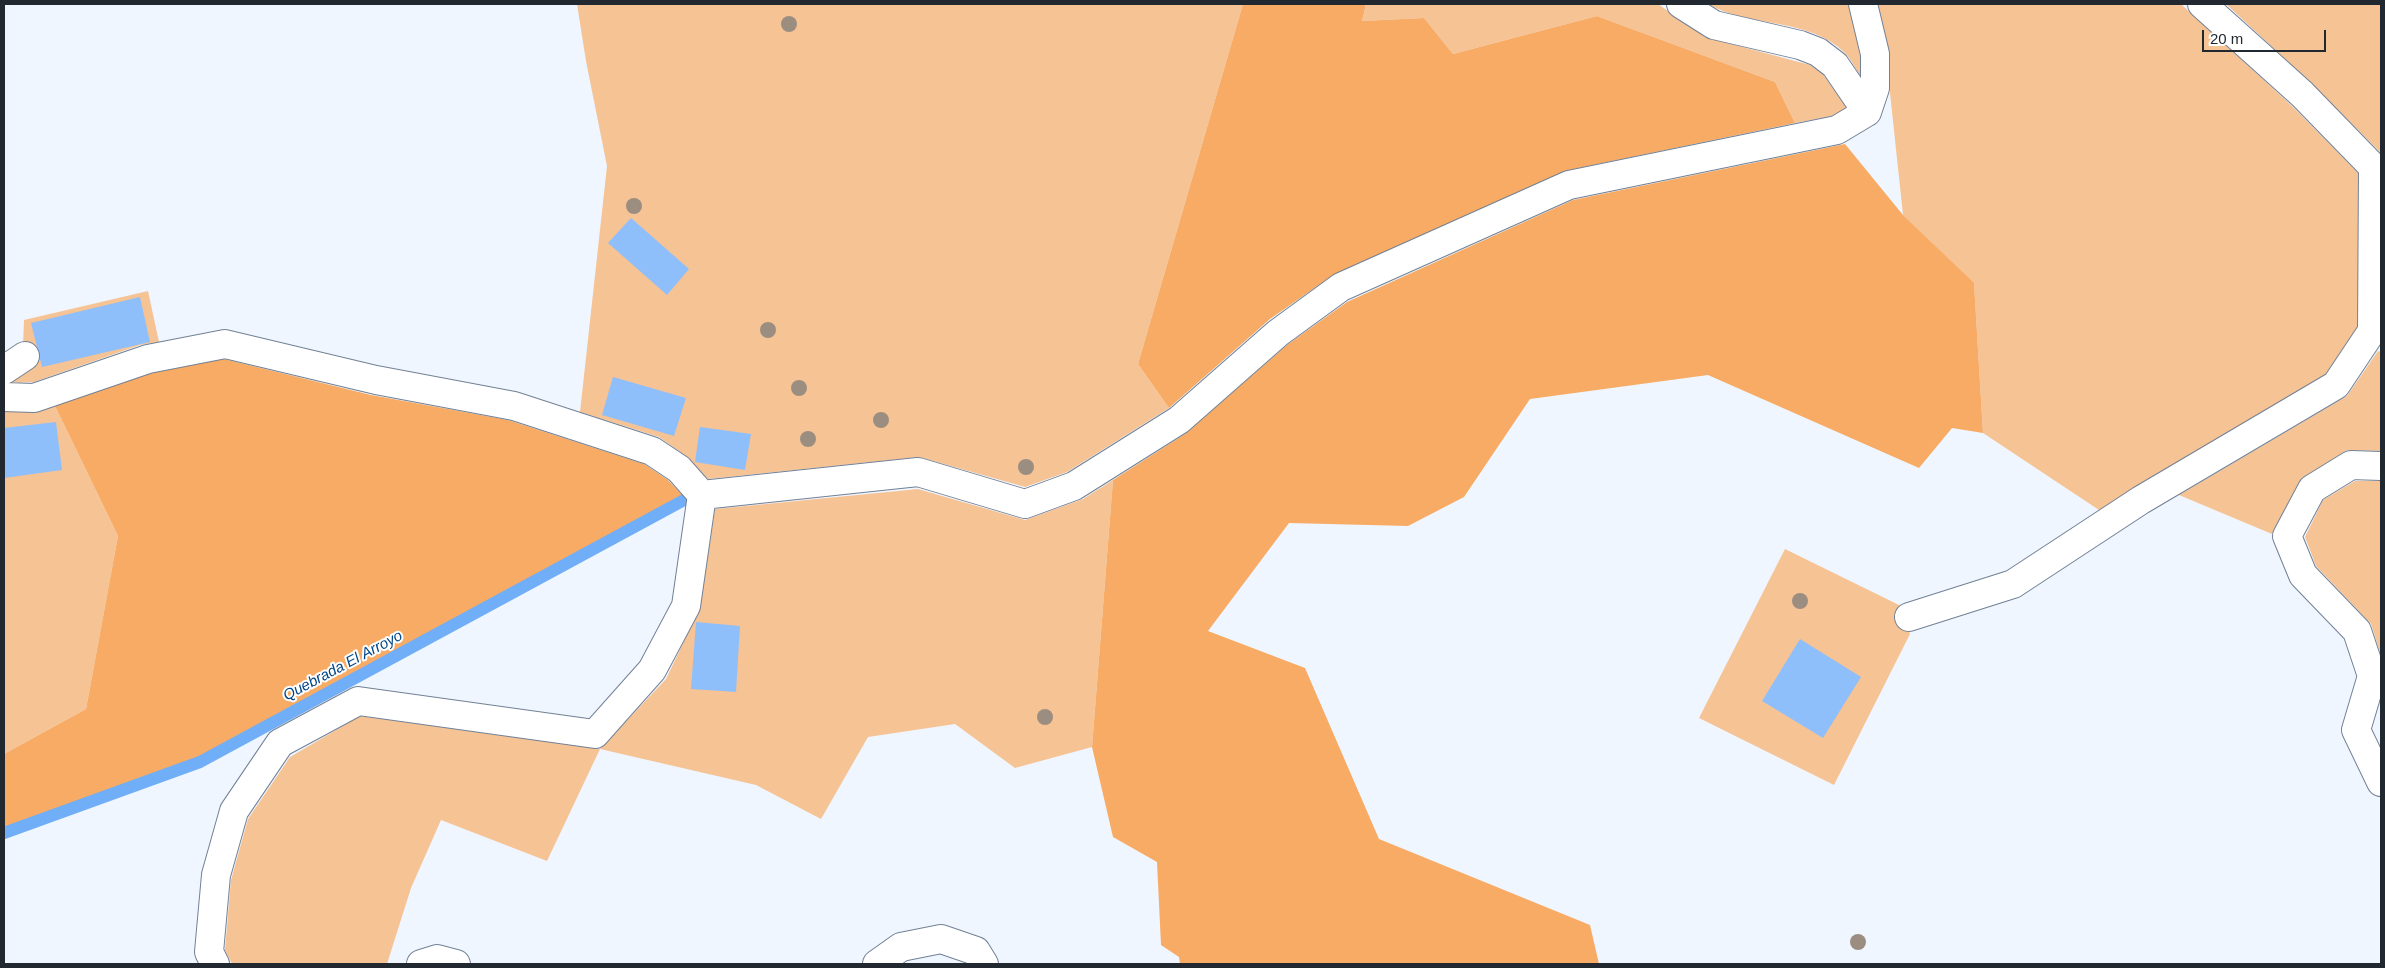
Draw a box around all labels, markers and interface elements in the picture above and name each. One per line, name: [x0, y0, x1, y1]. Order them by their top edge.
scale bar: [2205, 20, 2329, 52]
text: 20 m: [2210, 30, 2243, 47]
water label: Quebrada El Arroyo: [280, 627, 406, 705]

